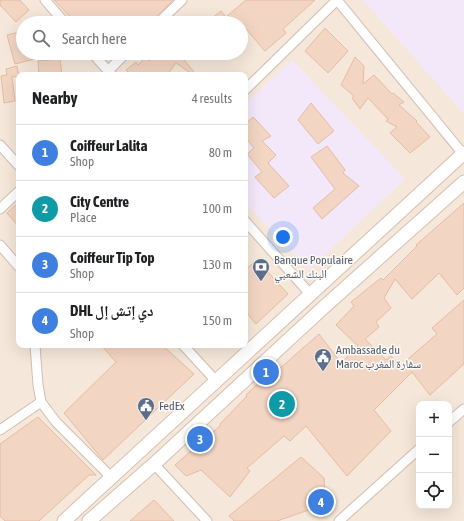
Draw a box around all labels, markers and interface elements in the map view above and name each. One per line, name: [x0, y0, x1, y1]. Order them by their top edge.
search box: [16, 16, 248, 60]
icon: search: [30, 27, 52, 49]
text: Search here: [62, 30, 127, 47]
text: Nearby: [32, 88, 78, 108]
text: 4 results: [192, 91, 232, 106]
text: Coiffeur Lalita: [70, 137, 147, 154]
text: 1: [42, 145, 48, 160]
text: 80 m: [209, 145, 232, 160]
text: Shop: [70, 154, 94, 169]
text: City Centre: [70, 193, 129, 210]
text: 2: [42, 201, 48, 216]
text: 100 m: [203, 201, 232, 216]
text: Place: [70, 210, 97, 225]
your location: [273, 227, 293, 247]
text: Coiffeur Tip Top: [70, 249, 155, 266]
place label: Banque Populaire البنك الشعبي: [274, 253, 353, 284]
text: 3: [42, 257, 48, 272]
text: 130 m: [203, 257, 232, 272]
bank icon: Banque Populaire البنك الشعبي: [251, 257, 271, 282]
text: Shop: [70, 266, 94, 281]
text: DHL دي إتش إل: [70, 302, 154, 319]
text: 4: [42, 313, 48, 328]
text: 150 m: [203, 313, 232, 328]
text: Shop: [70, 326, 94, 341]
place label: Ambassade du Maroc سفارة المغرب: [336, 343, 421, 371]
public building icon: Ambassade du Maroc سفارة المغرب: [313, 347, 333, 372]
pin: 1: [253, 357, 279, 387]
pin: 2: [269, 389, 295, 419]
public building icon: FedEx: [136, 396, 156, 421]
place label: FedEx: [159, 399, 185, 413]
map controls: [416, 401, 452, 509]
button: +: [416, 401, 452, 437]
pin: 3: [187, 424, 213, 454]
button: −: [416, 437, 452, 473]
button: locate: [416, 473, 452, 509]
pin: 4: [308, 487, 334, 517]

